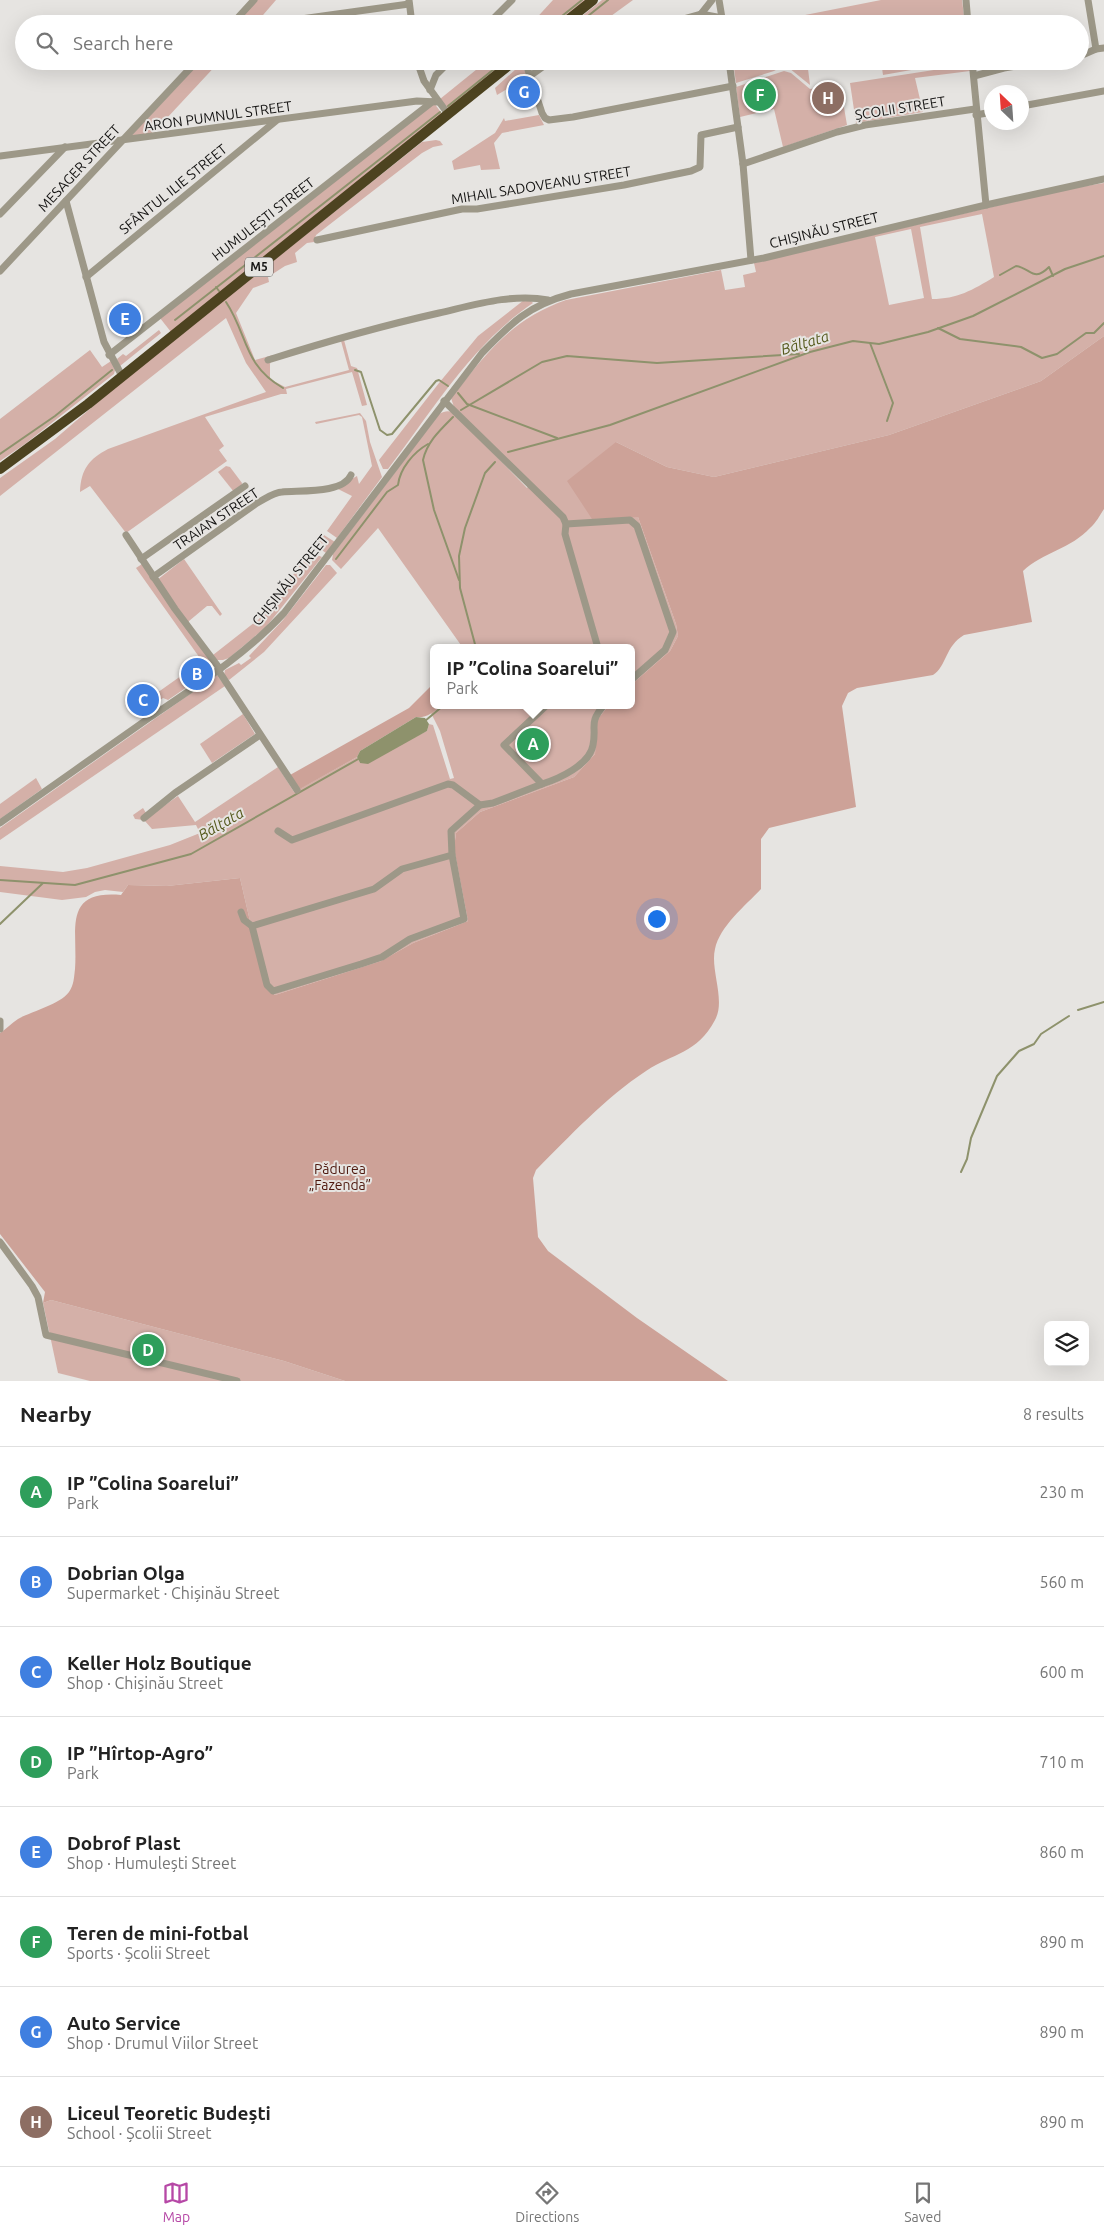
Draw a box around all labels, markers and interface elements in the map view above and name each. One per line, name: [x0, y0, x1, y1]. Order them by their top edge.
search box: [15, 15, 1089, 70]
icon: search: [33, 29, 61, 57]
text: Search here: [73, 32, 173, 54]
pin: G: [508, 73, 540, 111]
pin: F: [744, 76, 776, 114]
pin: H: [812, 79, 844, 117]
north arrow: [984, 85, 1029, 130]
street label: ȘCOLII STREET: [854, 93, 947, 123]
street label: ARON PUMNUL STREET: [143, 98, 293, 134]
street label: MESAGER STREET: [35, 121, 123, 215]
street label: SFÂNTUL ILIE STREET: [115, 140, 230, 237]
street label: MIHAIL SADOVEANU STREET: [450, 163, 632, 207]
street label: HUMULEȘTI STREET: [209, 174, 317, 264]
street label: CHIȘINĂU STREET: [767, 208, 880, 251]
road number: M5: [245, 258, 273, 276]
pin: E: [109, 300, 141, 338]
water label: Bălţata: [779, 327, 831, 358]
street label: TRAIAN STREET: [170, 485, 262, 553]
street label: CHIȘINĂU STREET: [248, 531, 332, 629]
popup: [430, 644, 635, 709]
pin: B: [181, 655, 213, 693]
text: IP ”Colina Soarelui”: [447, 657, 618, 679]
text: Park: [447, 679, 478, 697]
pin: C: [127, 681, 159, 719]
pin: A: [517, 725, 549, 763]
water label: Bălţata: [195, 804, 246, 843]
your location: [644, 906, 670, 932]
park label: Pădurea „Fazenda”: [309, 1161, 371, 1193]
map controls: [1044, 1321, 1089, 1366]
button: layers: [1044, 1321, 1089, 1366]
pin: D: [132, 1331, 164, 1369]
text: Nearby: [20, 1402, 91, 1426]
text: 8 results: [1023, 1405, 1084, 1423]
text: IP ”Colina Soarelui”: [67, 1472, 239, 1494]
text: A: [30, 1483, 42, 1501]
text: 230 m: [1039, 1483, 1084, 1501]
text: Park: [67, 1494, 99, 1512]
text: Dobrian Olga: [67, 1562, 185, 1584]
text: B: [31, 1573, 41, 1591]
text: 560 m: [1039, 1573, 1084, 1591]
text: Supermarket · Chișinău Street: [67, 1584, 280, 1602]
text: Keller Holz Boutique: [67, 1652, 252, 1674]
text: C: [31, 1663, 41, 1681]
text: 600 m: [1039, 1663, 1084, 1681]
text: Shop · Chișinău Street: [67, 1674, 223, 1692]
text: IP ”Hîrtop-Agro”: [67, 1742, 213, 1764]
text: D: [30, 1753, 42, 1771]
text: 710 m: [1039, 1753, 1084, 1771]
text: Park: [67, 1764, 99, 1782]
text: Dobrof Plast: [67, 1832, 181, 1854]
text: E: [31, 1843, 41, 1861]
text: 860 m: [1039, 1843, 1084, 1861]
text: Shop · Humulești Street: [67, 1854, 236, 1872]
text: Teren de mini-fotbal: [67, 1922, 248, 1944]
text: F: [32, 1933, 41, 1951]
text: 890 m: [1039, 1933, 1084, 1951]
text: Sports · Școlii Street: [67, 1944, 210, 1962]
text: Auto Service: [67, 2012, 181, 2034]
text: G: [30, 2023, 42, 2041]
text: 890 m: [1039, 2023, 1084, 2041]
text: Shop · Drumul Viilor Street: [67, 2034, 258, 2052]
text: Liceul Teoretic Budești: [67, 2102, 271, 2124]
text: H: [30, 2113, 42, 2131]
text: 890 m: [1039, 2113, 1084, 2131]
text: School · Școlii Street: [67, 2124, 212, 2142]
tab: Map: [162, 2179, 190, 2225]
tab: Directions: [515, 2179, 579, 2225]
tab: Saved: [904, 2179, 942, 2225]

